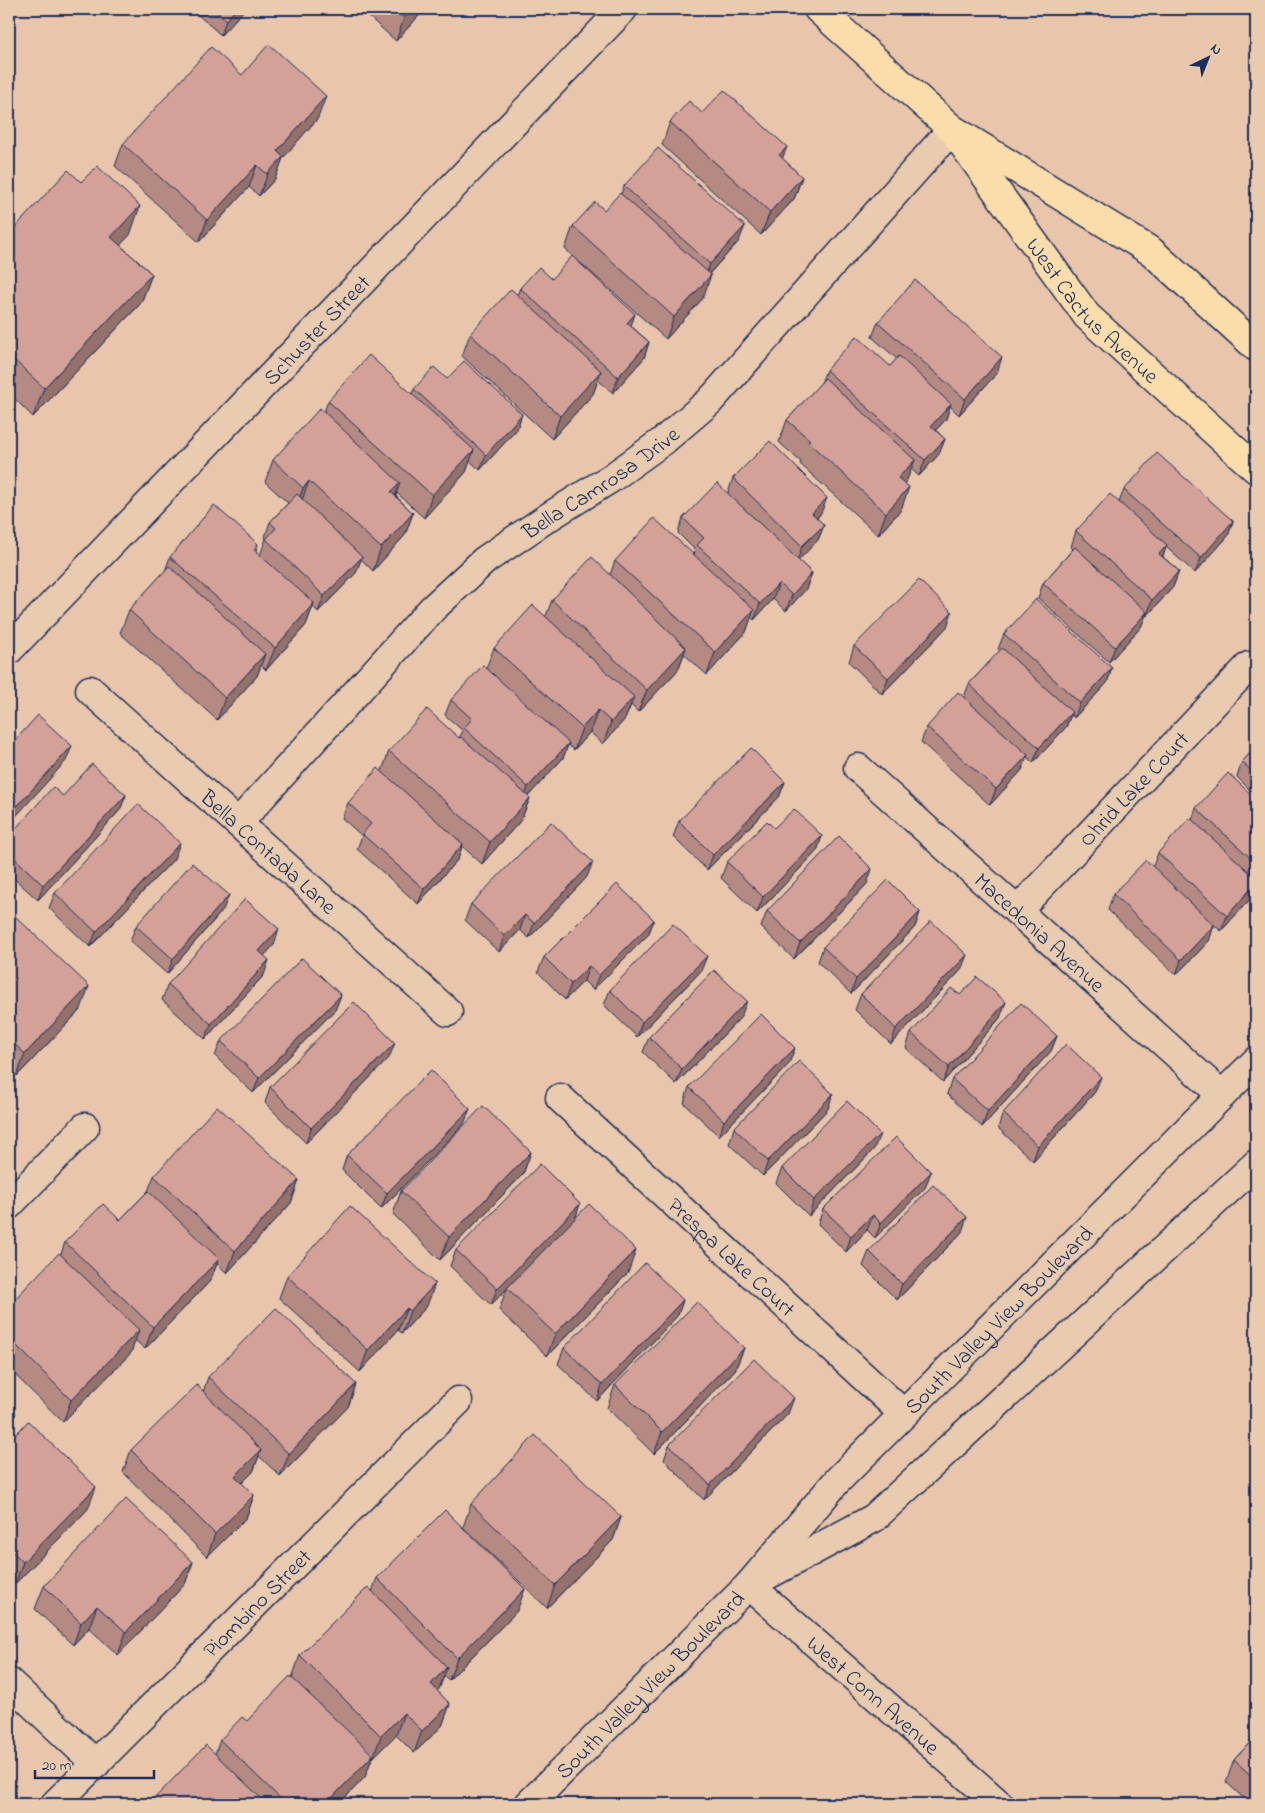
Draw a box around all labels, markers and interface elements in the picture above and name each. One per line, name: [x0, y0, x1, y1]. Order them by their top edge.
north arrow: [1182, 32, 1232, 82]
text: N: [1205, 39, 1226, 60]
street label: West Cactus Avenue: [1016, 232, 1165, 393]
street label: Schuster Street: [257, 268, 380, 394]
street label: Bella Camrosa Drive: [516, 420, 688, 550]
street label: Ohrid Lake Court: [1073, 725, 1199, 855]
street label: Bella Contada Lane: [191, 783, 343, 923]
street label: Macedonia Avenue: [966, 866, 1111, 1002]
street label: Prespa Lake Court: [659, 1191, 802, 1326]
street label: South Valley View Boulevard: [899, 1220, 1102, 1423]
street label: Piombino Street: [197, 1542, 321, 1666]
street label: South Valley View Boulevard: [550, 1585, 754, 1788]
street label: West Conn Avenue: [798, 1629, 946, 1764]
scale bar: [35, 1748, 154, 1780]
text: 20 m: [42, 1755, 72, 1777]

